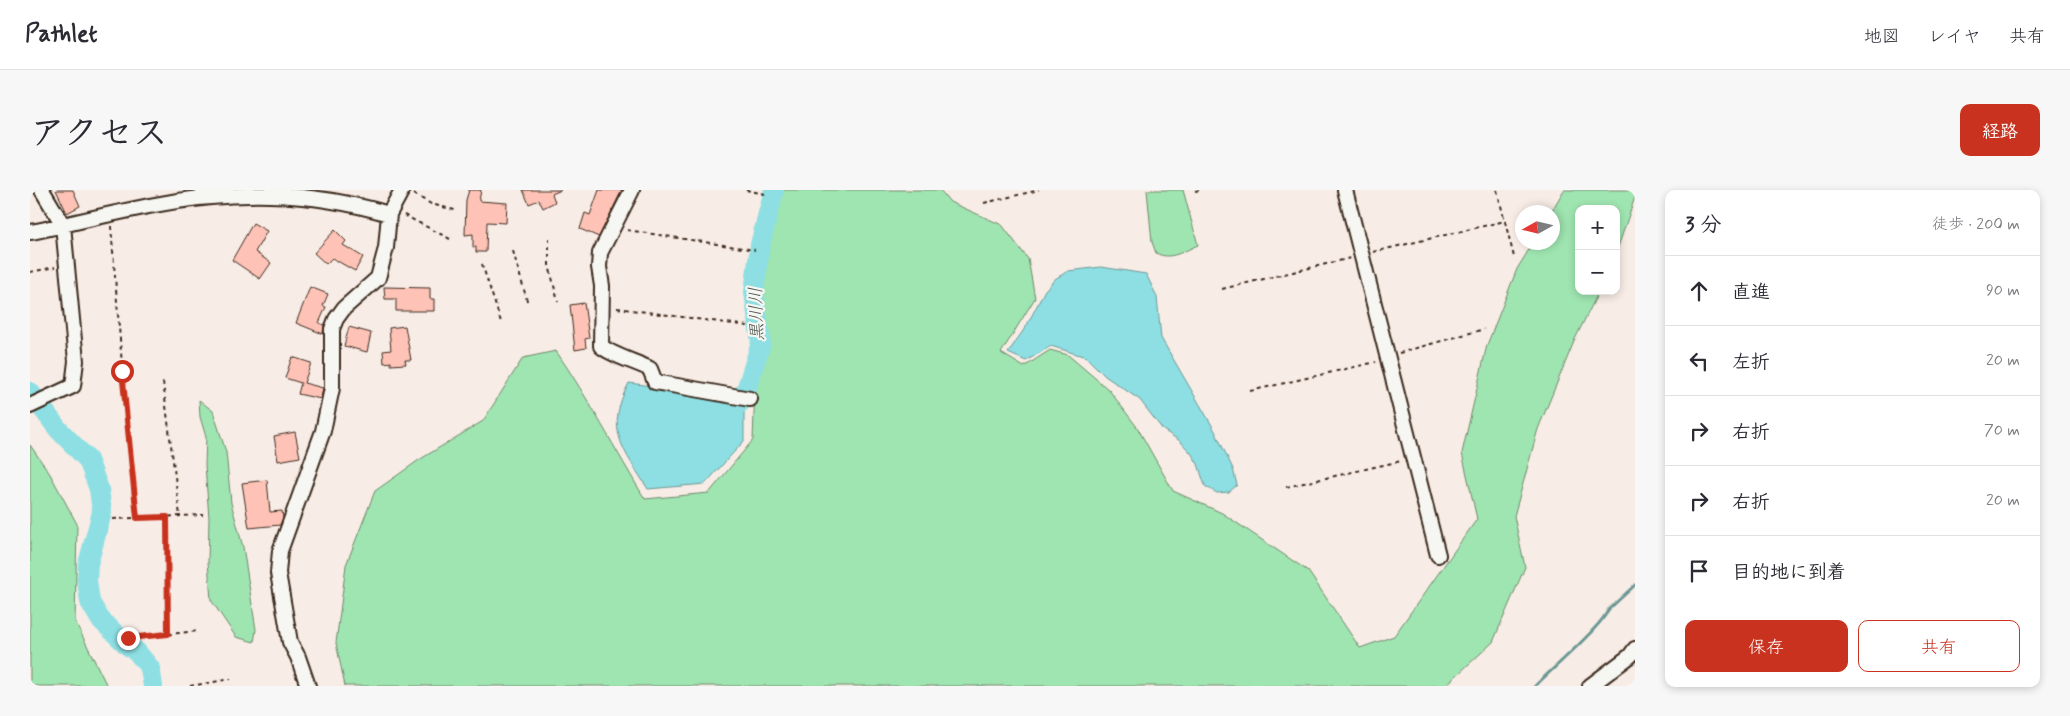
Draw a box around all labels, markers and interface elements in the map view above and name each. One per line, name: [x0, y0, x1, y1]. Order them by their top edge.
text: Pathlet: [25, 19, 97, 50]
text: 地図: [1864, 25, 1900, 49]
text: レイヤ: [1928, 25, 1981, 49]
text: 共有: [2009, 25, 2045, 49]
button: 経路: [1960, 104, 2040, 156]
text: アクセス: [30, 111, 168, 157]
north arrow: [1515, 205, 1560, 250]
map controls: [1575, 205, 1620, 295]
button: +: [1575, 205, 1620, 250]
text: 3 分: [1685, 211, 1721, 239]
text: 徒歩 · 200 m: [1932, 214, 2020, 235]
button: −: [1575, 250, 1620, 295]
icon: ahead: [1685, 277, 1713, 305]
text: 直進: [1732, 280, 1770, 305]
text: 90 m: [1986, 280, 2020, 301]
water label: 黒川川: [744, 287, 770, 341]
icon: left: [1685, 347, 1713, 375]
text: 左折: [1732, 350, 1770, 375]
text: 20 m: [1986, 350, 2020, 371]
route start: [111, 360, 134, 383]
icon: right: [1685, 417, 1713, 445]
text: 右折: [1732, 420, 1770, 445]
text: 70 m: [1984, 420, 2020, 441]
icon: right: [1685, 487, 1713, 515]
text: 右折: [1732, 490, 1770, 515]
text: 20 m: [1986, 490, 2020, 511]
icon: arrive: [1685, 557, 1713, 585]
text: 目的地に到着: [1732, 560, 1846, 585]
button: 保存: [1685, 620, 1848, 672]
button: 共有: [1858, 620, 2020, 672]
route end: [117, 627, 140, 650]

